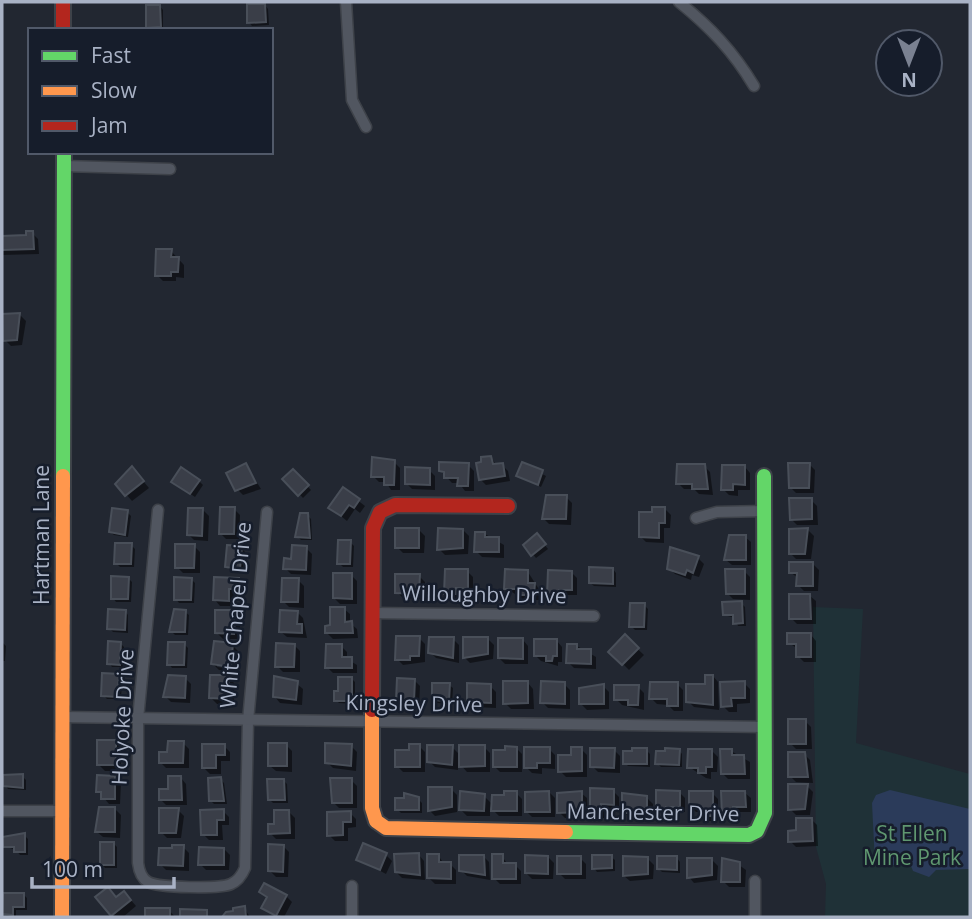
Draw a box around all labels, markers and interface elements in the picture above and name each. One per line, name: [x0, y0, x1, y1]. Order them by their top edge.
legend: [28, 28, 273, 154]
north arrow: [874, 28, 944, 98]
text: Fast: [91, 41, 131, 69]
text: N: [901, 67, 917, 93]
text: Slow: [91, 76, 137, 104]
text: Jam: [89, 111, 128, 139]
street label: Hartman Lane: [27, 465, 55, 605]
street label: White Chapel Drive: [213, 521, 257, 709]
street label: Willoughby Drive: [401, 579, 567, 609]
street label: Holyoke Drive: [104, 648, 140, 786]
street label: Kingsley Drive: [345, 688, 483, 718]
street label: Manchester Drive: [566, 796, 740, 828]
park label: St Ellen Mine Park: [863, 819, 961, 871]
scale bar: [32, 846, 173, 890]
text: 100 m: [42, 855, 103, 883]

